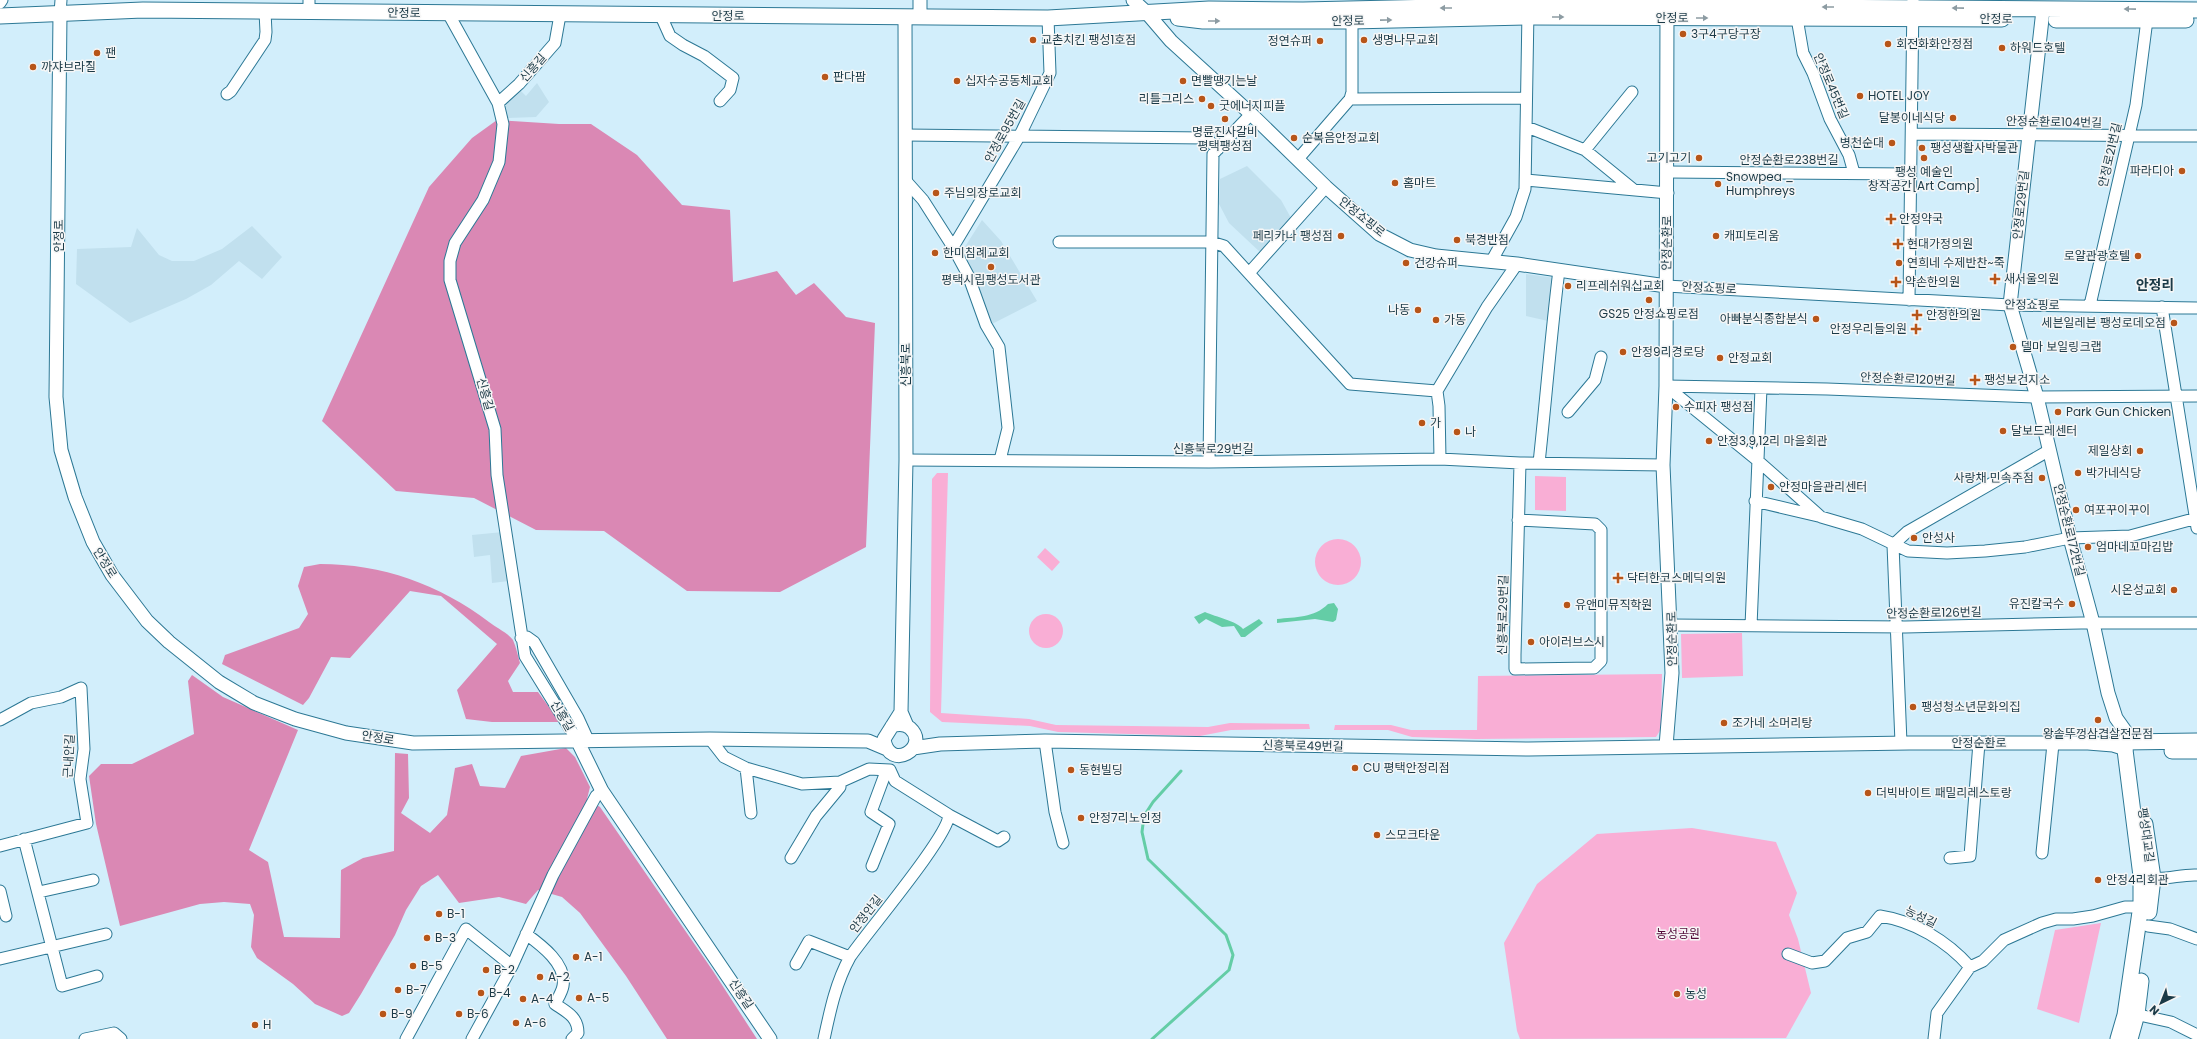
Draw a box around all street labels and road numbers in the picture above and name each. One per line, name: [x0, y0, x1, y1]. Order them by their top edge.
street label: 안정로: [387, 4, 421, 21]
street label: 안정로: [711, 7, 745, 24]
street label: 안정로: [1655, 9, 1689, 26]
street label: 안정로: [1979, 10, 2013, 27]
street label: 안정로: [1331, 12, 1365, 29]
street label: 신흥길: [515, 50, 550, 86]
street label: 안정로45번길: [1810, 50, 1853, 121]
street label: 안정로95번길: [980, 96, 1029, 166]
street label: 안정순환로104번길: [2006, 112, 2102, 131]
street label: 안정로21번길: [2094, 121, 2125, 189]
street label: 안정순환로238번길: [1740, 151, 1838, 168]
street label: 안정로29번길: [2008, 169, 2033, 240]
street label: 안정쇼핑로: [1336, 193, 1389, 241]
street label: 안정순환로: [1658, 215, 1675, 271]
street label: 안정로: [50, 219, 67, 253]
street label: 안정쇼핑로: [1681, 278, 1737, 297]
street label: 안정쇼핑로: [2004, 296, 2060, 313]
street label: 신흥북로: [897, 343, 914, 387]
street label: 안정순환로120번길: [1860, 368, 1956, 389]
street label: 신흥길: [473, 376, 498, 412]
street label: 신흥북로29번길: [1173, 440, 1253, 457]
street label: 안정순환로172번길: [2050, 482, 2089, 578]
street label: 안정로: [89, 544, 121, 581]
street label: 신흥북로29번길: [1493, 574, 1512, 655]
street label: 안정순환로126번길: [1886, 603, 1982, 622]
street label: 안정순환로: [1663, 611, 1680, 667]
street label: 신흥길: [547, 697, 578, 734]
street label: 안정로: [360, 727, 396, 748]
street label: 근내안길: [59, 733, 78, 778]
street label: 안정순환로: [1951, 734, 2007, 751]
street label: 신흥북로49번길: [1262, 736, 1344, 755]
street label: 팽성대교길: [2134, 806, 2159, 863]
street label: 안정안길: [845, 891, 886, 936]
street label: 농성길: [1903, 902, 1940, 931]
street label: 신흥길: [725, 975, 758, 1012]

